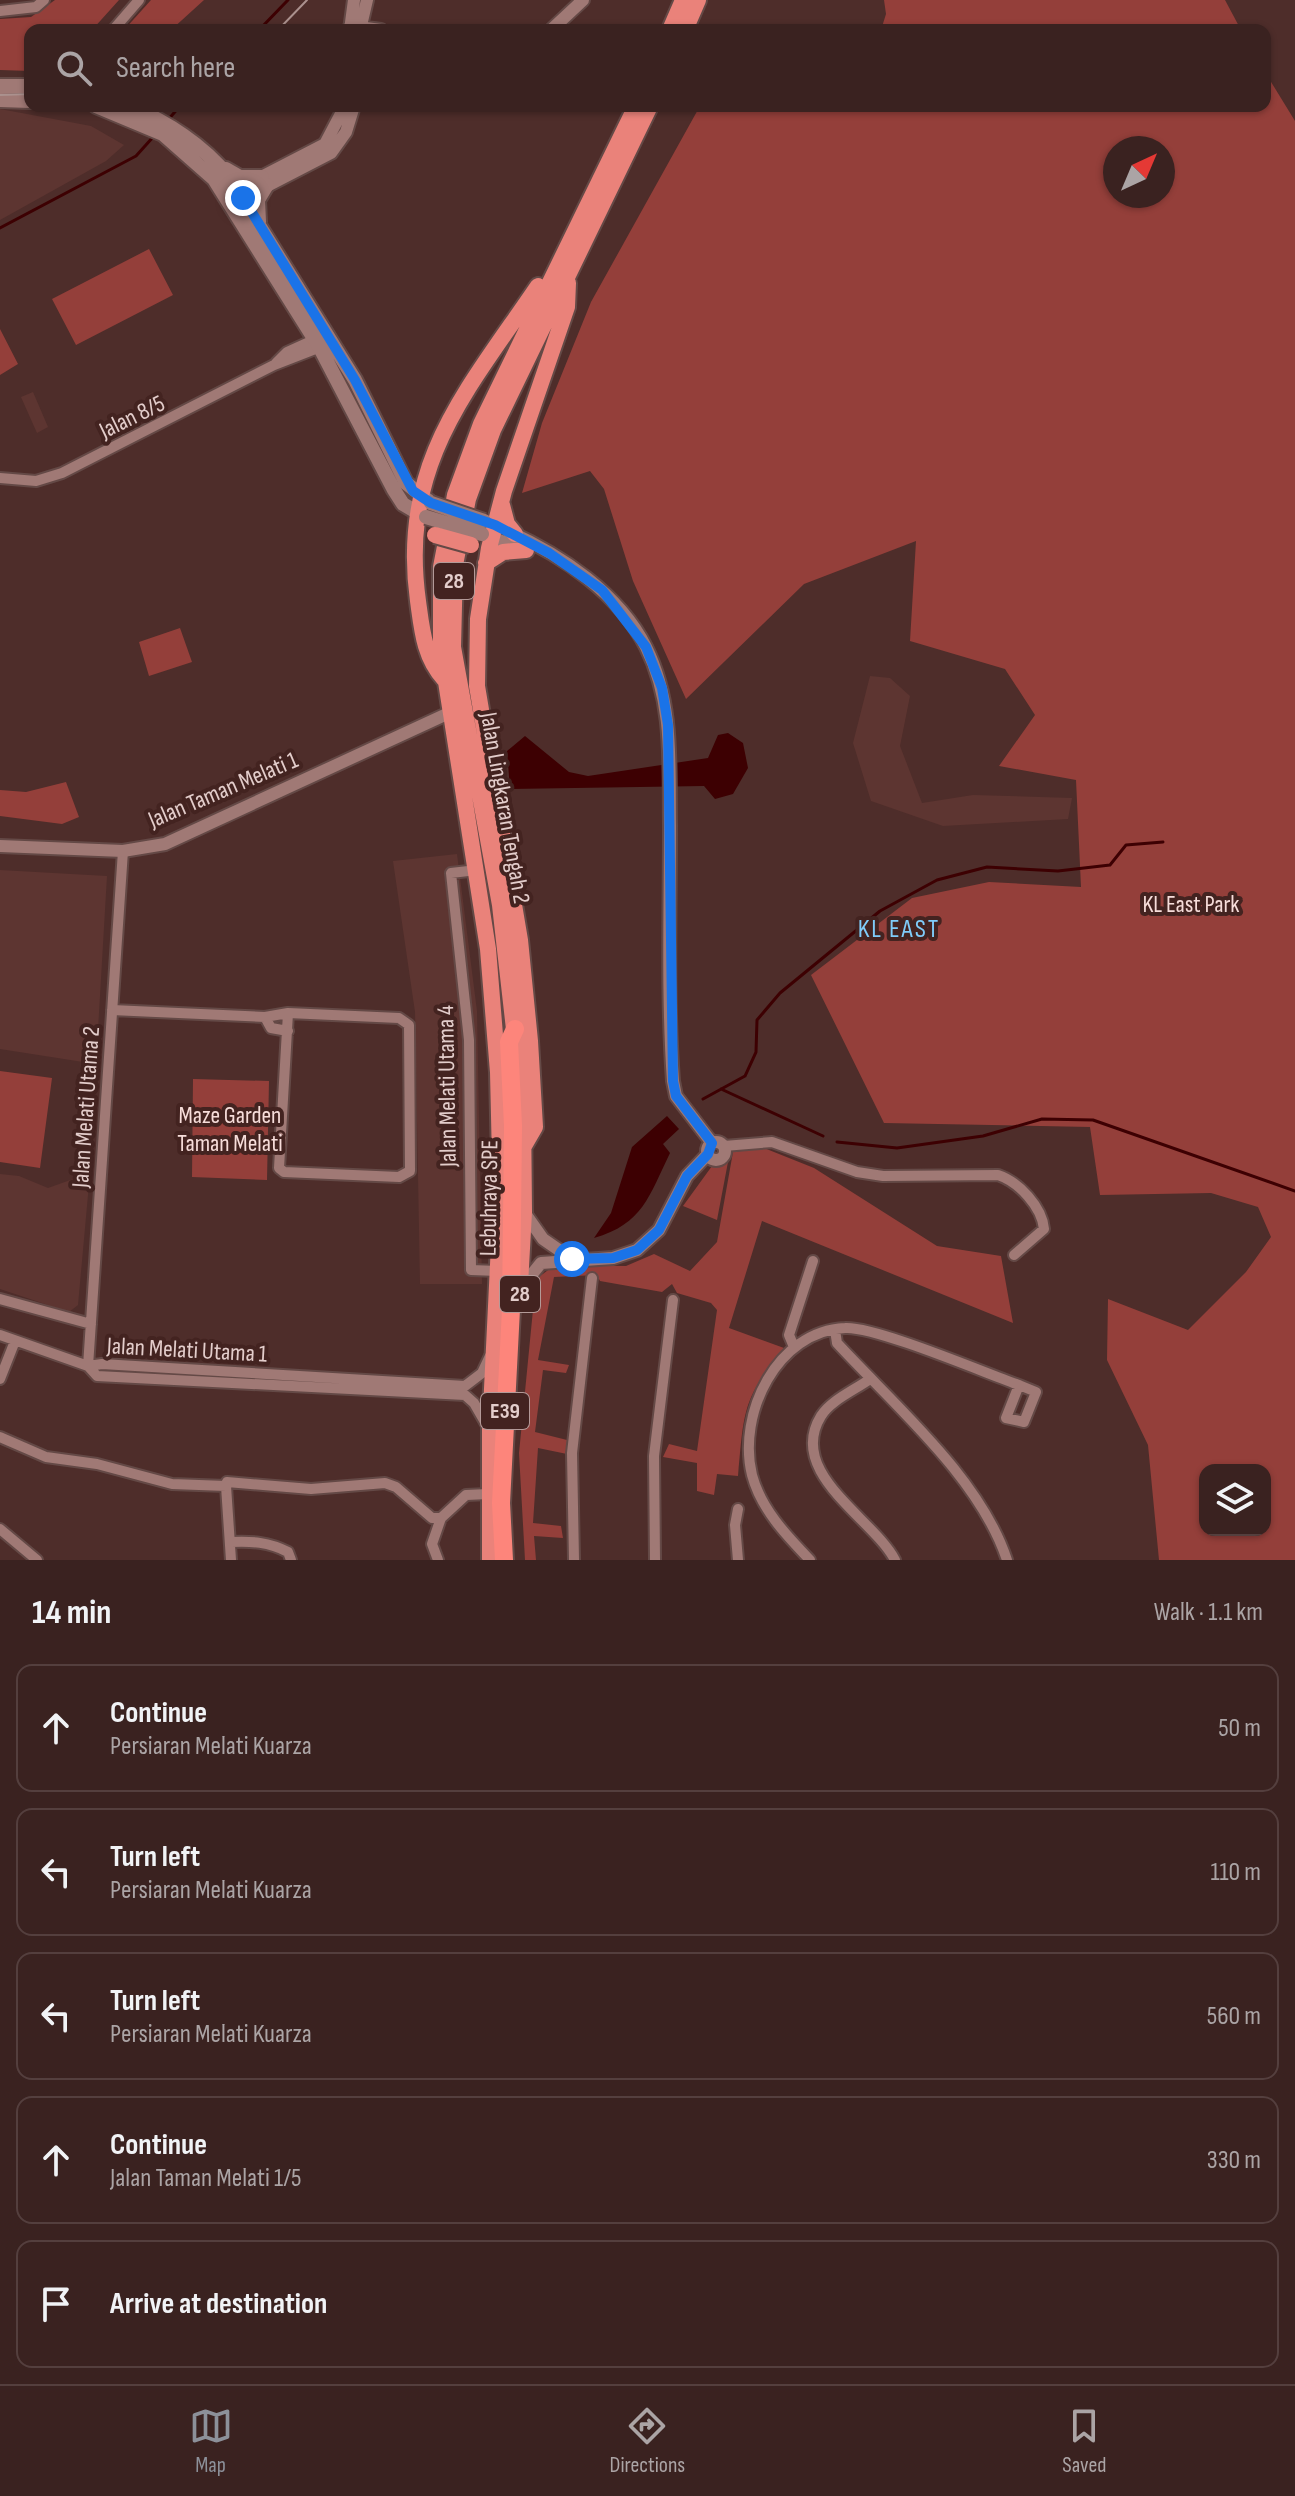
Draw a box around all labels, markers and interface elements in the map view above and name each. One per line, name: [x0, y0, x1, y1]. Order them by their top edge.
search box: [24, 24, 1271, 112]
icon: search: [52, 46, 96, 90]
text: Search here: [116, 50, 235, 86]
north arrow: [1103, 136, 1175, 208]
route end: [225, 180, 261, 216]
street label: Jalan 8/5: [94, 389, 169, 446]
road number: 28: [434, 563, 474, 599]
street label: Jalan Lingkaran Tengah 2: [474, 709, 536, 906]
street label: Jalan Taman Melati 1: [143, 745, 303, 835]
park label: KL East Park: [1142, 890, 1240, 919]
district label: KL EAST: [858, 914, 940, 945]
street label: Jalan Melati Utama 4: [431, 1005, 463, 1168]
street label: Jalan Melati Utama 2: [66, 1025, 106, 1190]
park label: Maze Garden Taman Melati: [177, 1101, 283, 1158]
street label: Lebuhraya SPE: [473, 1140, 505, 1256]
route start: [554, 1241, 590, 1277]
road number: 28: [500, 1276, 540, 1312]
street label: Jalan Melati Utama 1: [105, 1331, 268, 1369]
road number: E39: [481, 1393, 529, 1429]
map controls: [1199, 1464, 1271, 1536]
button: layers: [1199, 1464, 1271, 1536]
text: 14 min: [32, 1592, 111, 1633]
text: Walk · 1.1 km: [1154, 1597, 1263, 1628]
text: Continue: [110, 1695, 207, 1731]
icon: ahead: [34, 1706, 78, 1750]
text: 50 m: [1218, 1713, 1261, 1744]
text: Persiaran Melati Kuarza: [110, 1731, 312, 1762]
text: Turn left: [110, 1839, 200, 1875]
icon: left: [34, 1850, 78, 1894]
text: 110 m: [1210, 1857, 1261, 1888]
text: Persiaran Melati Kuarza: [110, 1875, 312, 1906]
text: Turn left: [110, 1983, 200, 2019]
icon: left: [34, 1994, 78, 2038]
text: 560 m: [1207, 2001, 1261, 2032]
text: Persiaran Melati Kuarza: [110, 2019, 312, 2050]
text: Continue: [110, 2127, 207, 2163]
icon: ahead: [34, 2138, 78, 2182]
text: 330 m: [1207, 2145, 1261, 2176]
text: Jalan Taman Melati 1/5: [110, 2163, 301, 2194]
icon: arrive: [34, 2282, 78, 2326]
text: Arrive at destination: [110, 2286, 327, 2322]
tab: Map: [189, 2404, 233, 2479]
tab: Directions: [610, 2404, 685, 2479]
tab: Saved: [1062, 2404, 1106, 2479]

